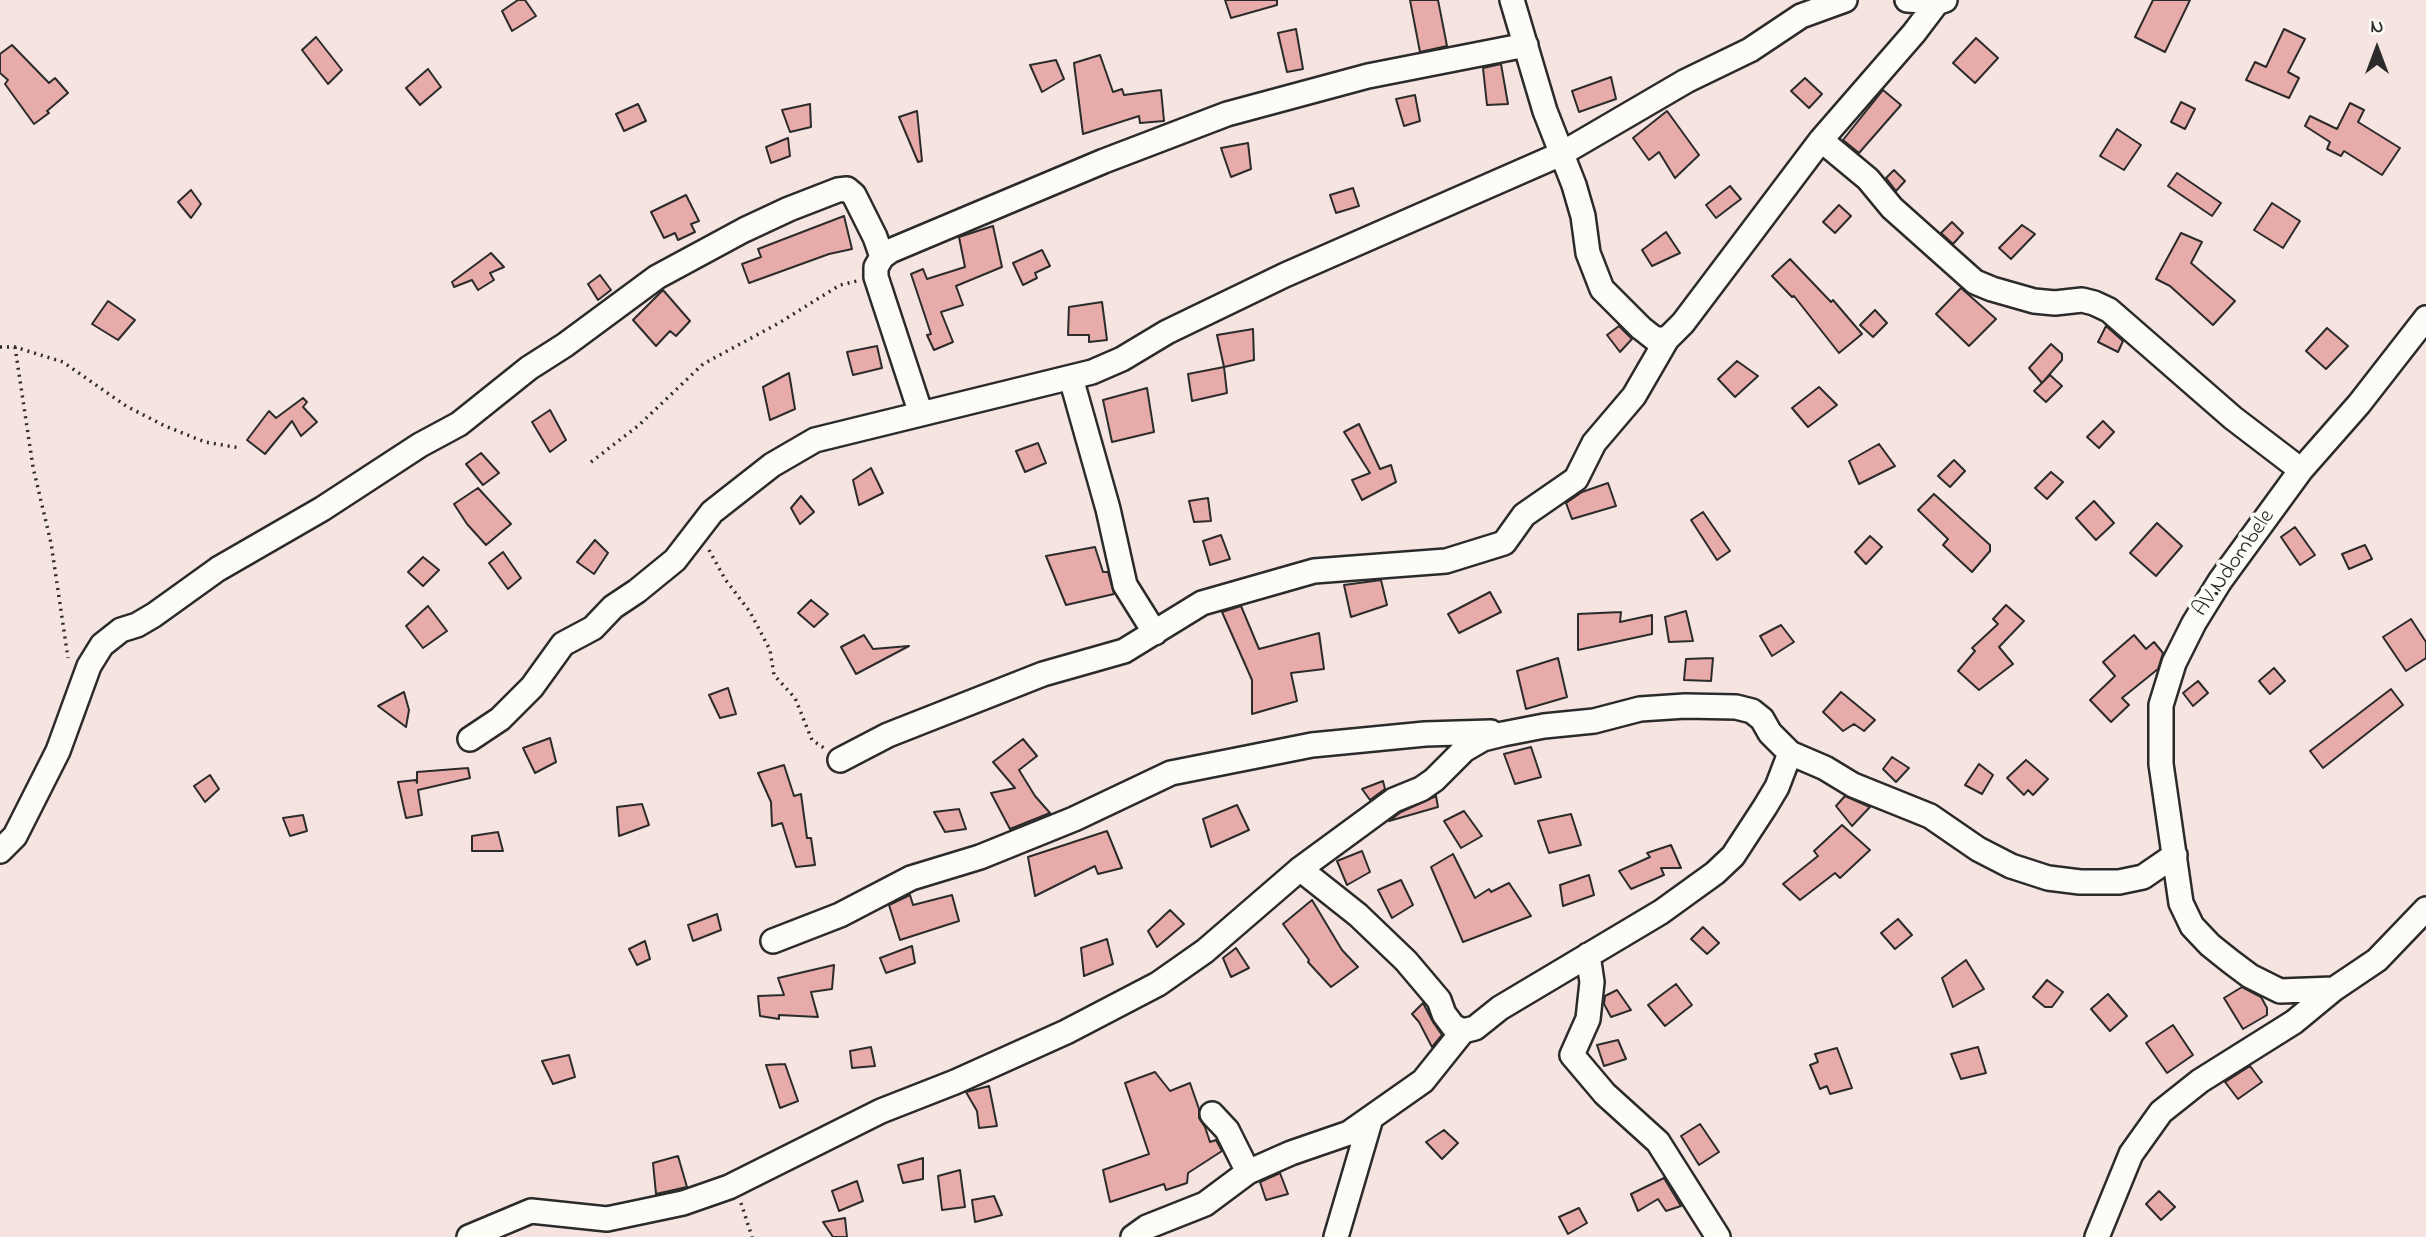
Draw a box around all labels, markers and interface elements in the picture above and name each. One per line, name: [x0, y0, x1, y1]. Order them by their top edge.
north arrow: [2342, 14, 2412, 84]
text: N: [2371, 14, 2383, 41]
street label: AV.Ndombele: [2188, 505, 2282, 623]

